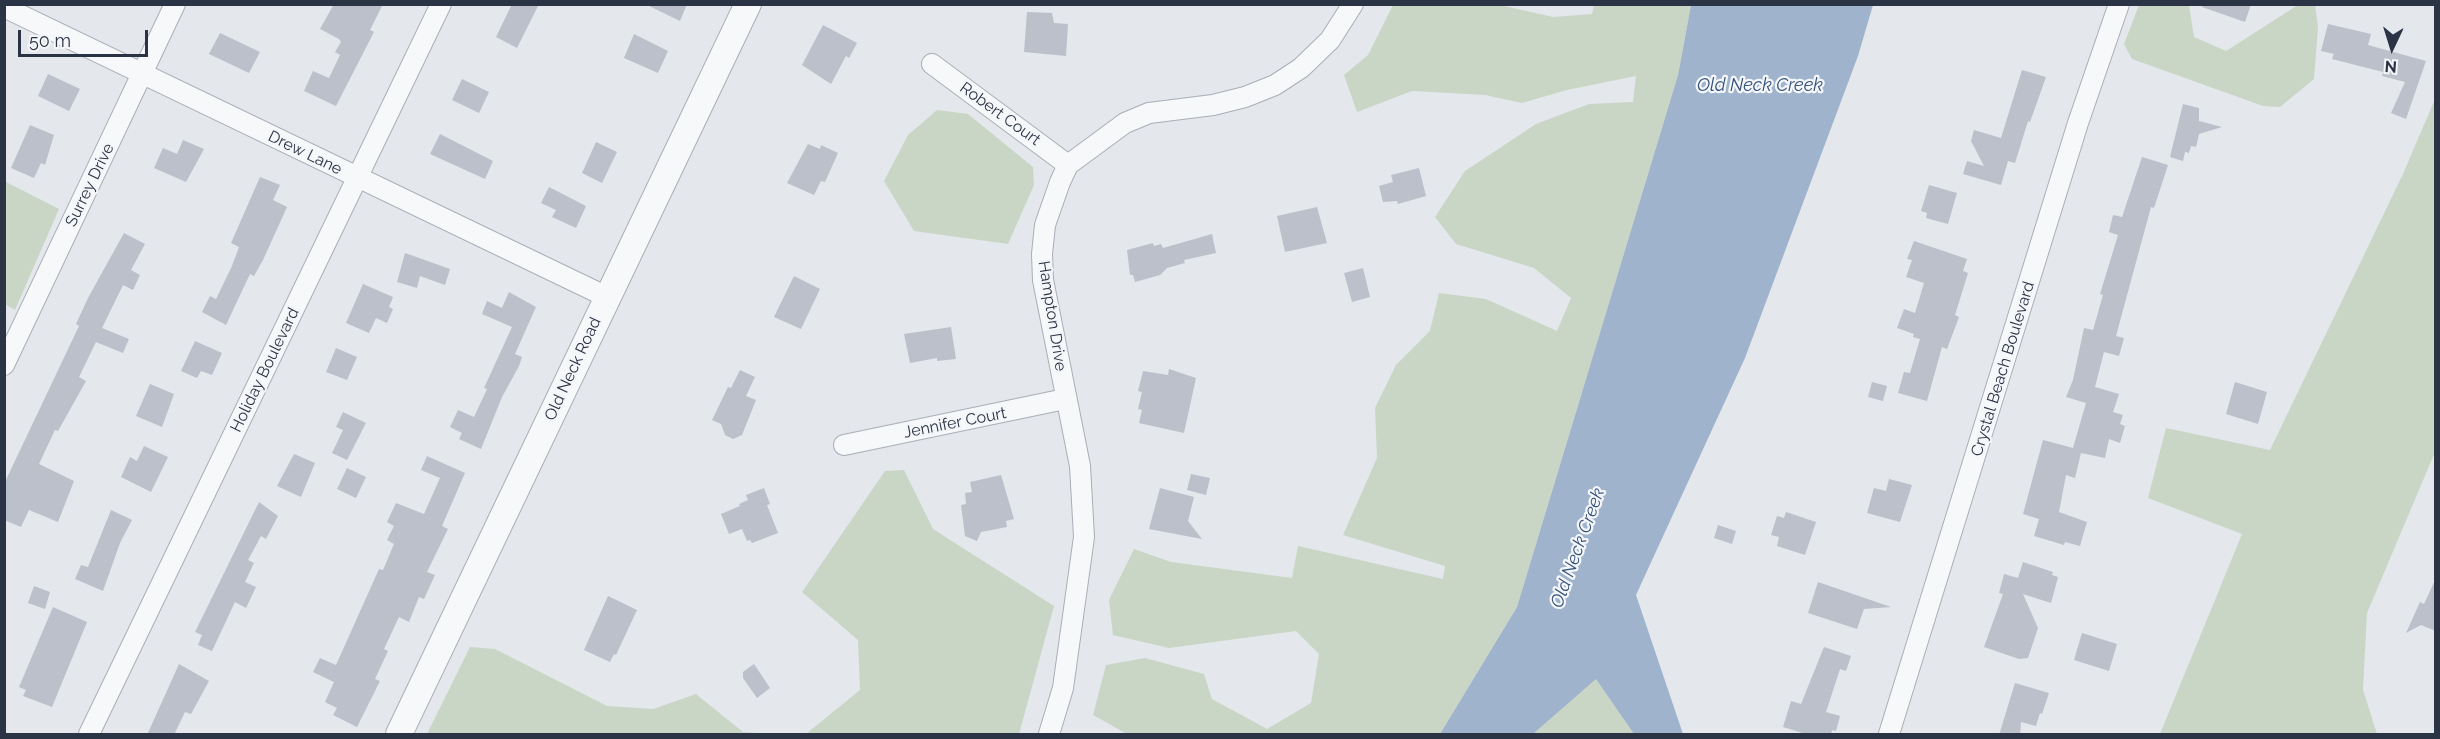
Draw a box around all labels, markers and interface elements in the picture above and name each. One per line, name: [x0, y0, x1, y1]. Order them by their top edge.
scale bar: [21, 18, 152, 56]
north arrow: [2362, 18, 2422, 78]
text: 50 m: [29, 30, 71, 51]
text: N: [2384, 57, 2397, 76]
water label: Old Neck Creek: [1697, 75, 1823, 97]
street label: Robert Court: [956, 78, 1044, 150]
street label: Drew Lane: [265, 127, 345, 179]
street label: Surrey Drive: [62, 140, 118, 230]
street label: Hampton Drive: [1034, 260, 1070, 372]
street label: Crystal Beach Boulevard: [1967, 279, 2039, 459]
street label: Holiday Boulevard: [227, 305, 303, 435]
street label: Old Neck Road: [541, 314, 605, 424]
street label: Jennifer Court: [902, 404, 1008, 442]
water label: Old Neck Creek: [1546, 485, 1610, 611]

